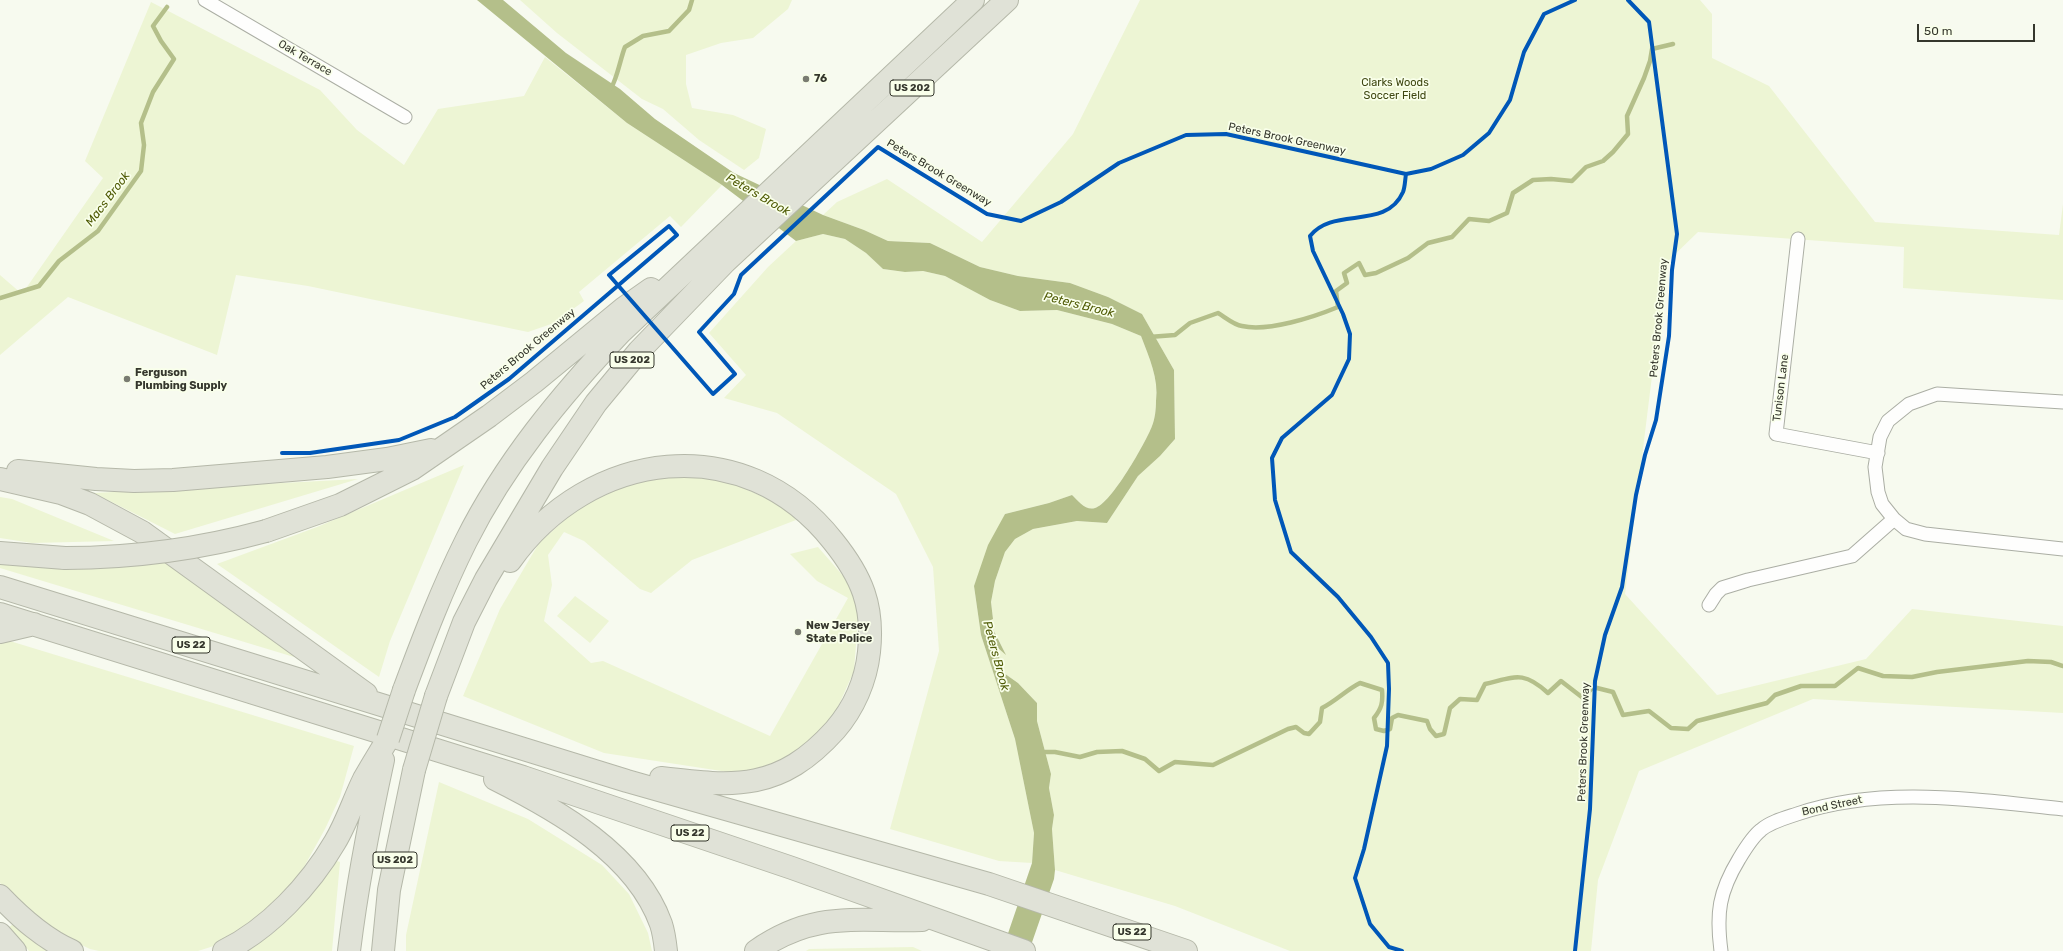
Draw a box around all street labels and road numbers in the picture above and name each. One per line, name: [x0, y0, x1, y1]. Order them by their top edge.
street label: Oak Terrace: [276, 37, 334, 79]
road number: US 202: [890, 80, 934, 96]
street label: Peters Brook Greenway: [1227, 120, 1347, 158]
street label: Peters Brook Greenway: [884, 137, 994, 209]
street label: Peters Brook Greenway: [1647, 258, 1671, 378]
street label: Peters Brook Greenway: [478, 305, 578, 393]
road number: US 202: [610, 352, 654, 368]
street label: Tunison Lane: [1770, 354, 1792, 422]
road number: US 22: [172, 637, 210, 653]
street label: Peters Brook Greenway: [1575, 682, 1593, 802]
street label: Bond Street: [1801, 793, 1863, 819]
road number: US 22: [671, 825, 709, 841]
road number: US 202: [373, 852, 417, 868]
road number: US 22: [1113, 924, 1151, 940]

